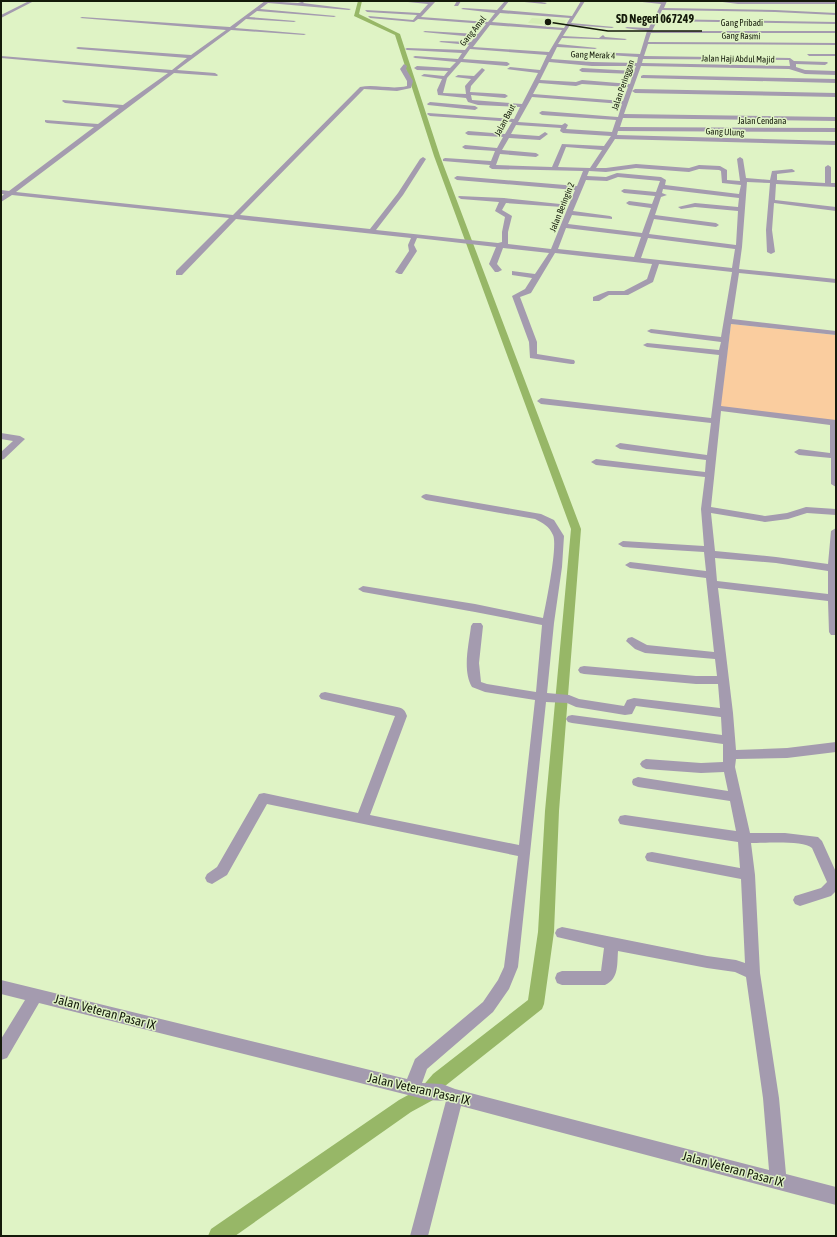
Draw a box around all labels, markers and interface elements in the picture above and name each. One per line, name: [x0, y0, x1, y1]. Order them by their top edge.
callout: SD Negeri 067249: [608, 7, 702, 31]
text: SD Negeri 067249: [616, 12, 694, 26]
street label: Gang Amal: [458, 13, 489, 48]
street label: Gang Pribadi: [721, 18, 763, 28]
street label: Gang Rasmi: [721, 31, 761, 41]
street label: Gang Merak 4: [571, 49, 615, 61]
street label: Jalan Haji Abdul Majid: [701, 53, 775, 65]
street label: Jalan Peringgan: [610, 58, 636, 112]
street label: Jalan Baut: [492, 102, 518, 138]
street label: Jalan Cendana: [738, 116, 786, 126]
street label: Gang Ulung: [705, 126, 745, 138]
street label: Jalan Beringin 2: [548, 181, 576, 233]
street label: Jalan Veteran Pasar IX: [53, 991, 158, 1033]
street label: Jalan Veteran Pasar IX: [366, 1070, 472, 1108]
street label: Jalan Veteran Pasar IX: [681, 1148, 786, 1190]

